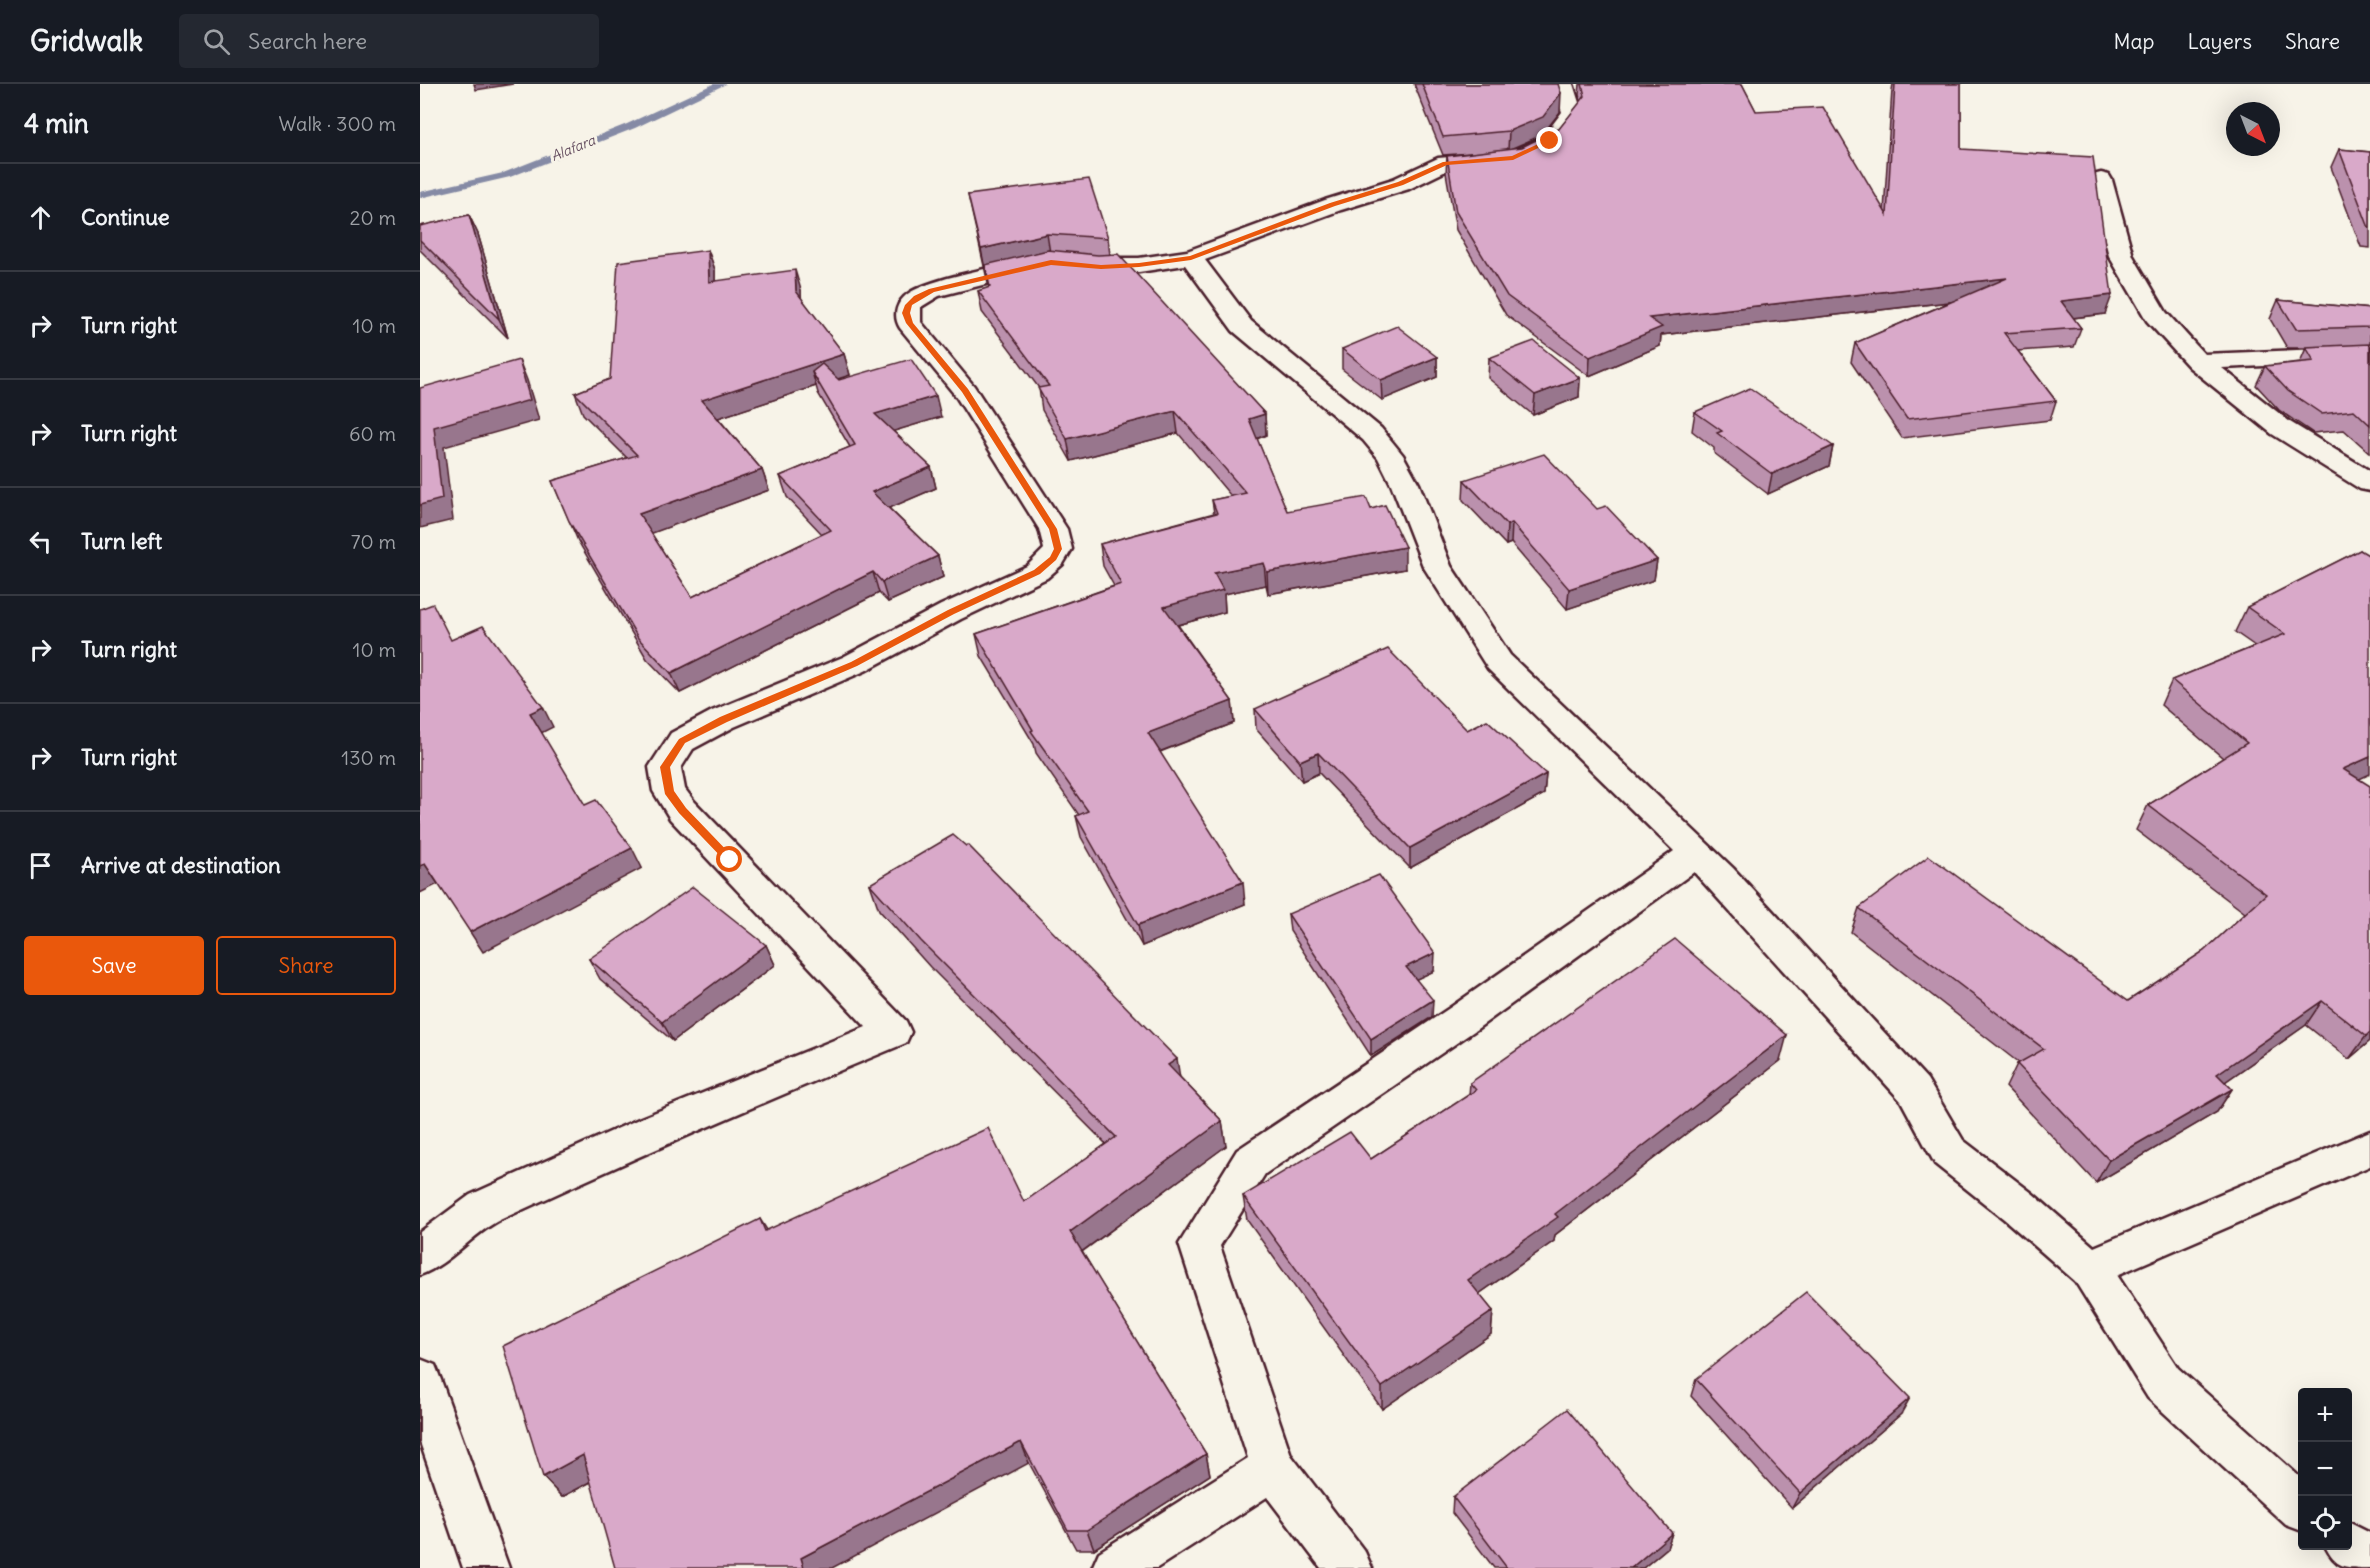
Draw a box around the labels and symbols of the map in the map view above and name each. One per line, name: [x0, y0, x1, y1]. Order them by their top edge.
north arrow: [2226, 102, 2280, 156]
route end: [1536, 127, 1562, 153]
water label: Alafara: [548, 131, 599, 165]
route start: [716, 846, 742, 872]

